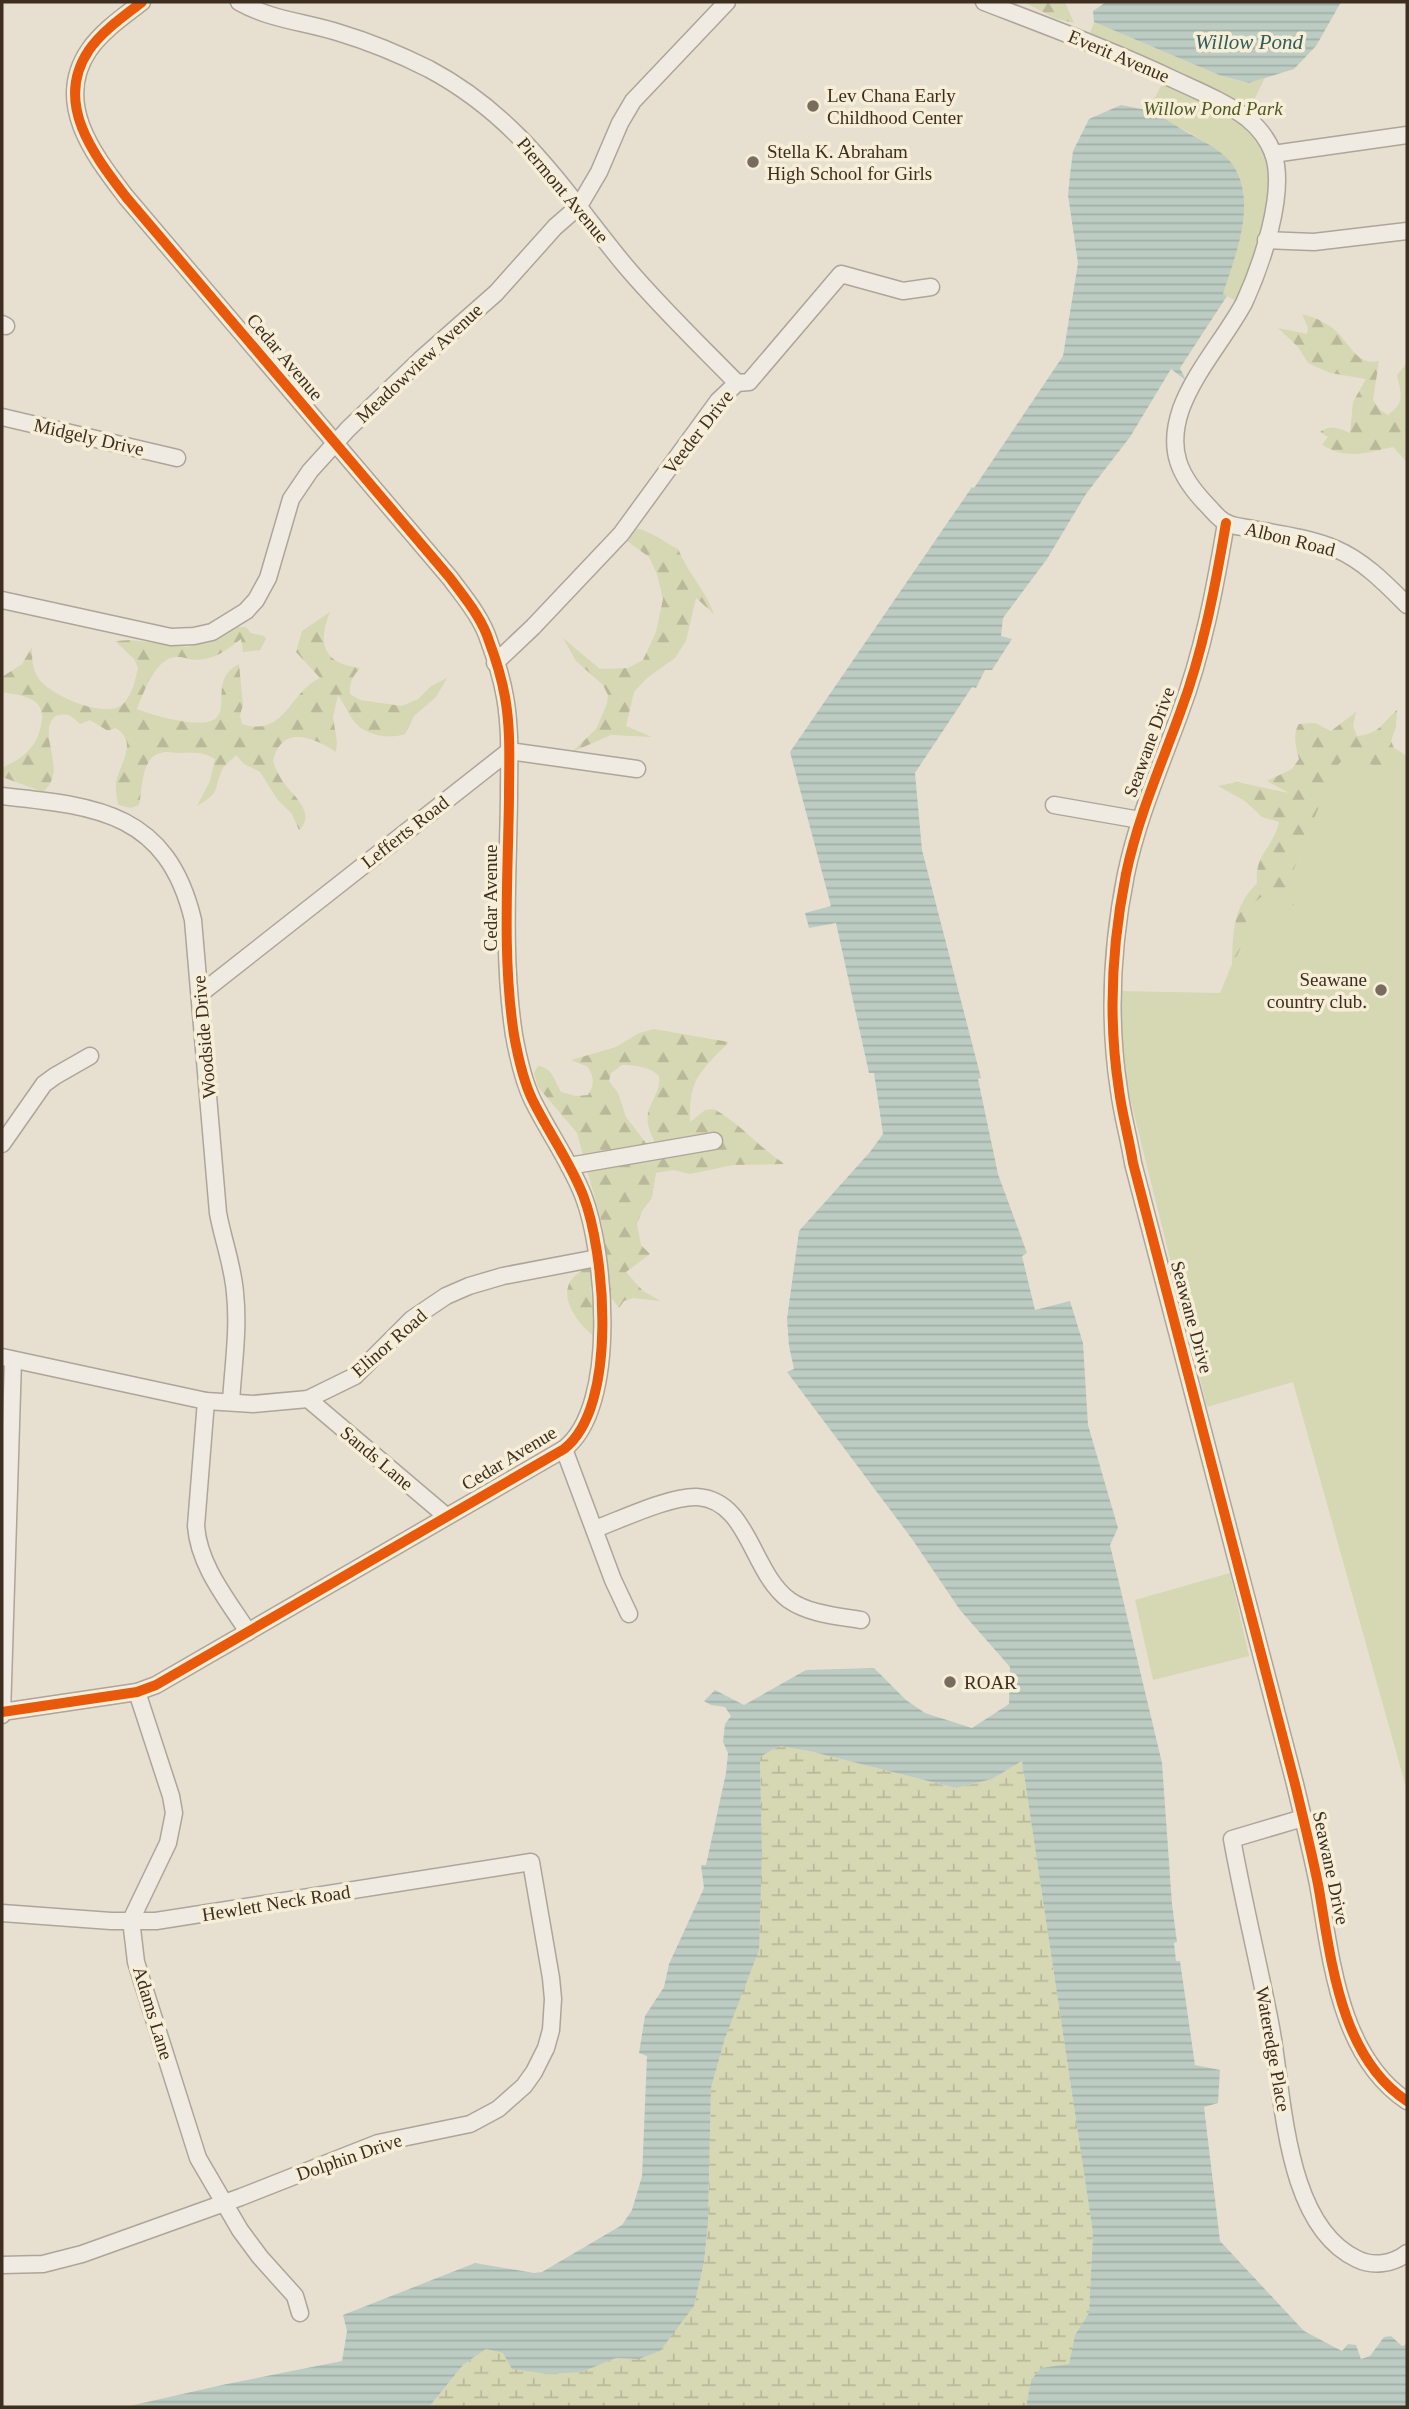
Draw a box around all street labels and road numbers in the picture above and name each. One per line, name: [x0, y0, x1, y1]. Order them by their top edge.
street label: Everit Avenue: [1065, 25, 1173, 87]
street label: Piermont Avenue: [513, 133, 613, 247]
street label: Meadowview Avenue: [352, 299, 486, 427]
street label: Cedar Avenue: [243, 309, 327, 405]
street label: Veeder Drive: [659, 386, 737, 478]
street label: Midgely Drive: [32, 414, 146, 460]
street label: Albon Road: [1243, 518, 1338, 560]
street label: Seawane Drive: [1119, 684, 1179, 800]
street label: Lefferts Road: [357, 791, 453, 872]
street label: Cedar Avenue: [480, 845, 501, 951]
street label: Woodside Drive: [188, 975, 220, 1099]
street label: Seawane Drive: [1167, 1258, 1217, 1376]
street label: Elinor Road: [347, 1304, 431, 1381]
street label: Sands Lane: [336, 1422, 418, 1494]
street label: Cedar Avenue: [458, 1422, 560, 1494]
street label: Seawane Drive: [1309, 1809, 1353, 1927]
street label: Hewlett Neck Road: [200, 1881, 352, 1925]
street label: Adams Lane: [129, 1964, 177, 2062]
street label: Wateredge Place: [1252, 1985, 1294, 2113]
street label: Dolphin Drive: [293, 2129, 405, 2185]

